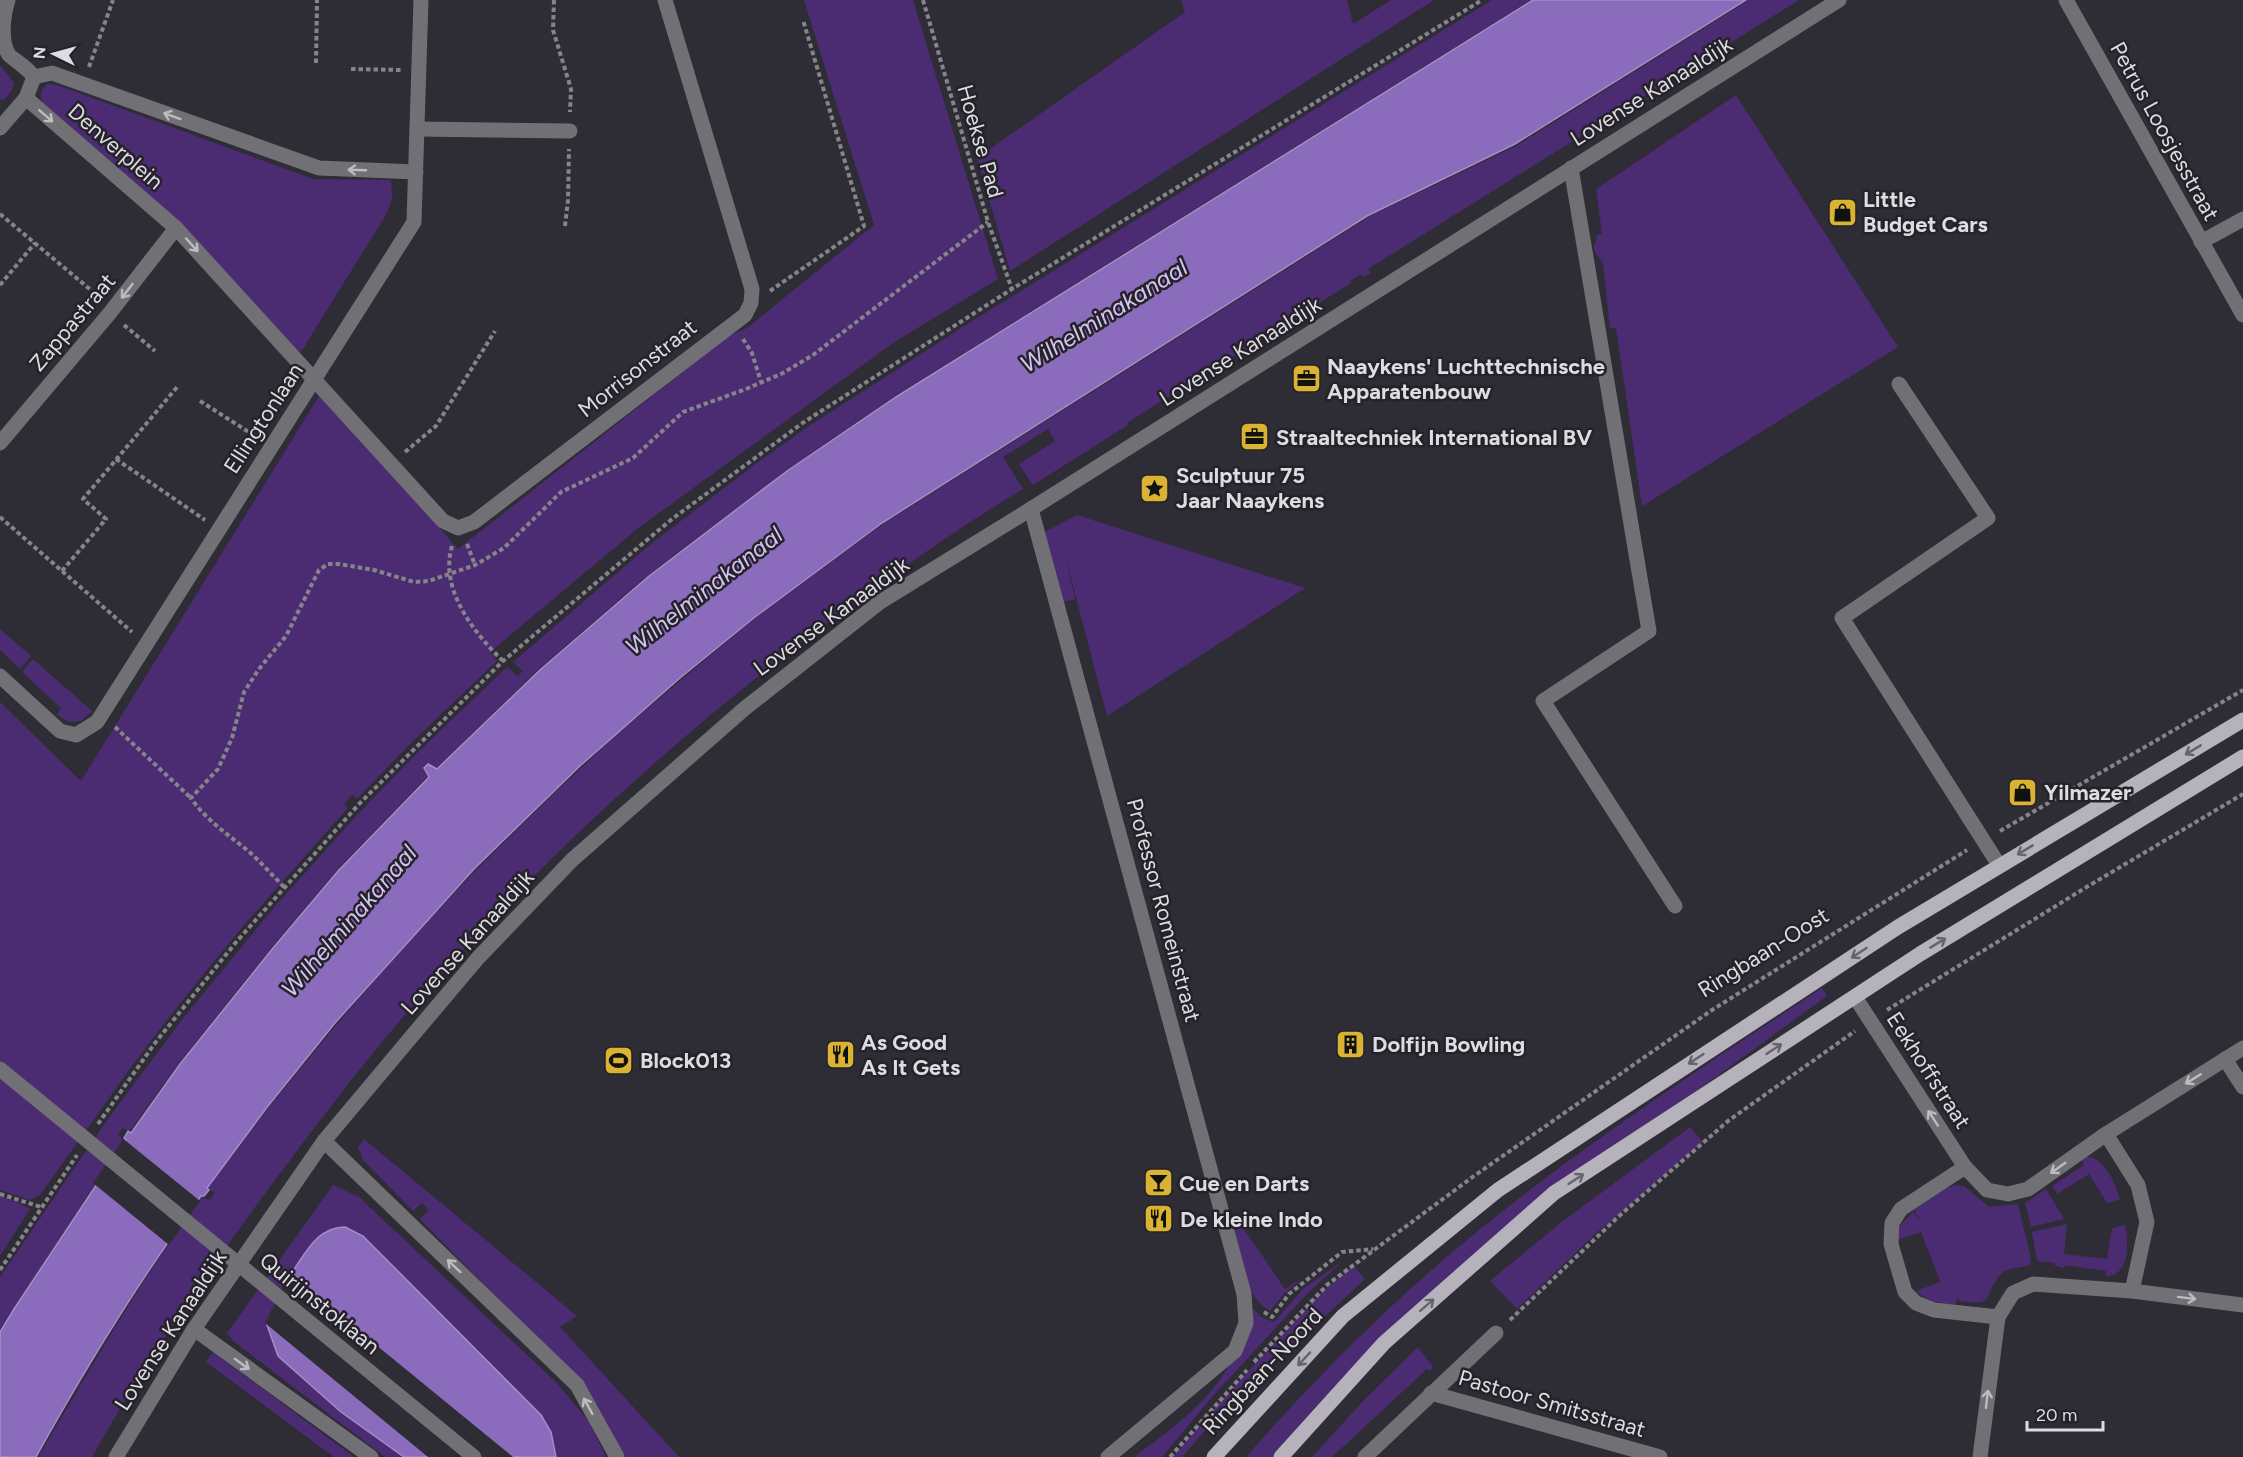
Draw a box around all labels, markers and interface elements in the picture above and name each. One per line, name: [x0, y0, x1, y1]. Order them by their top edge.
north arrow: [24, 24, 84, 84]
street label: Lovense Kanaaldijk: [1565, 31, 1737, 152]
street label: Petrus Loosjesstraat: [2104, 37, 2225, 225]
text: N: [30, 46, 50, 60]
street label: Hoekse Pad: [952, 82, 1010, 201]
street label: Denverplein: [63, 98, 169, 195]
one-way arrow: [38, 109, 54, 122]
one-way arrow: [163, 109, 181, 120]
one-way arrow: [348, 164, 368, 175]
place label: Little Budget Cars: [1863, 186, 1988, 238]
shop icon: Little Budget Cars: [1826, 196, 1858, 228]
one-way arrow: [184, 237, 198, 252]
water label: Wilhelminakanaal: [1015, 252, 1193, 379]
street label: Zappastraat: [24, 268, 121, 377]
one-way arrow: [121, 282, 134, 298]
street label: Lovense Kanaaldijk: [1154, 291, 1326, 412]
street label: Morrisonstraat: [572, 314, 702, 423]
place label: Naaykens' Luchttechnische Apparatenbouw: [1327, 353, 1605, 405]
street label: Ellingtonlaan: [218, 358, 309, 478]
office icon: Naaykens' Luchttechnische Apparatenbouw: [1290, 363, 1322, 395]
office icon: Straaltechniek International BV: [1239, 421, 1271, 453]
place label: Straaltechniek International BV: [1276, 424, 1592, 451]
place label: Sculptuur 75 Jaar Naaykens: [1176, 462, 1324, 514]
place icon: Sculptuur 75 Jaar Naaykens: [1139, 472, 1171, 504]
water label: Wilhelminakanaal: [619, 520, 789, 661]
street label: Lovense Kanaaldijk: [748, 551, 915, 682]
one-way arrow: [2185, 744, 2202, 756]
shop icon: Yilmazer: [2007, 776, 2039, 808]
place label: Yilmazer: [2044, 779, 2132, 806]
street label: Professor Romeinstraat: [1121, 795, 1206, 1025]
water label: Wilhelminakanaal: [275, 838, 423, 1003]
one-way arrow: [2017, 844, 2034, 856]
street label: Lovense Kanaaldijk: [395, 864, 540, 1020]
street label: Ringbaan-Oost: [1693, 901, 1834, 1003]
one-way arrow: [1929, 937, 1946, 949]
one-way arrow: [1851, 946, 1868, 959]
street label: Eekhoffstraat: [1881, 1007, 1976, 1134]
building icon: Dolfijn Bowling: [1335, 1028, 1367, 1060]
place label: As Good As It Gets: [861, 1029, 960, 1081]
place label: Dolfijn Bowling: [1372, 1031, 1525, 1058]
restaurant icon: As Good As It Gets: [824, 1039, 856, 1071]
one-way arrow: [1766, 1043, 1782, 1055]
sports icon: Block013: [603, 1044, 635, 1076]
place label: Block013: [640, 1047, 731, 1074]
one-way arrow: [1688, 1053, 1705, 1065]
one-way arrow: [2185, 1073, 2202, 1086]
one-way arrow: [1927, 1110, 1939, 1127]
one-way arrow: [2050, 1162, 2066, 1174]
bar icon: Cue en Darts: [1142, 1167, 1174, 1199]
place label: Cue en Darts: [1179, 1170, 1309, 1197]
one-way arrow: [1567, 1173, 1584, 1185]
restaurant icon: De kleine Indo: [1143, 1203, 1175, 1235]
place label: De kleine Indo: [1180, 1206, 1323, 1233]
street label: Lovense Kanaaldijk: [109, 1245, 232, 1415]
street label: Quirijnstoklaan: [254, 1247, 385, 1360]
one-way arrow: [446, 1259, 461, 1273]
one-way arrow: [2177, 1293, 2197, 1304]
one-way arrow: [1420, 1298, 1435, 1312]
street label: Ringbaan-Noord: [1197, 1302, 1328, 1440]
one-way arrow: [1297, 1351, 1311, 1366]
one-way arrow: [233, 1358, 249, 1370]
street label: Pastoor Smitsstraat: [1455, 1364, 1648, 1443]
one-way arrow: [1982, 1390, 1993, 1409]
scale bar: [2027, 1394, 2104, 1432]
one-way arrow: [582, 1398, 594, 1415]
text: 20 m: [2036, 1404, 2077, 1426]

